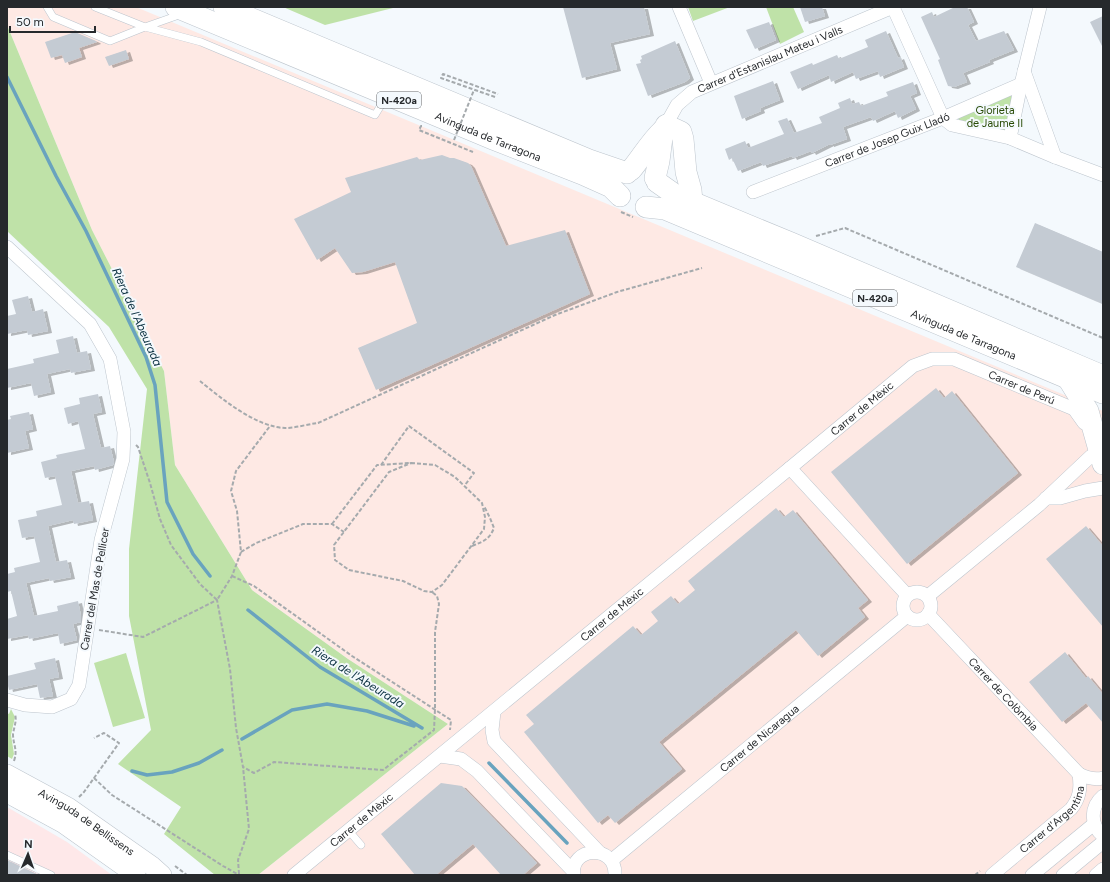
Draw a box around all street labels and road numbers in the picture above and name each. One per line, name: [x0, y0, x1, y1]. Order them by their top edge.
street label: Carrer d'Estanislau Mateu i Valls: [695, 23, 844, 96]
road number: N-420a: [377, 92, 421, 108]
street label: Avinguda de Tarragona: [433, 109, 543, 164]
street label: Carrer de Josep Guix Lladó: [823, 109, 952, 170]
road number: N-420a: [853, 290, 897, 306]
street label: Avinguda de Tarragona: [909, 307, 1018, 362]
street label: Carrer de Perú: [987, 368, 1057, 407]
street label: Carrer de Mèxic: [828, 379, 896, 438]
street label: Carrer del Mas de Pellicer: [78, 526, 112, 651]
street label: Carrer de Mèxic: [578, 585, 646, 644]
street label: Carrer de Colòmbia: [966, 655, 1041, 733]
street label: Carrer de Nicaragua: [717, 702, 801, 775]
street label: Carrer d'Argentina: [1017, 785, 1086, 856]
street label: Avinguda de Bellissens: [36, 786, 137, 858]
street label: Carrer de Mèxic: [327, 790, 395, 849]

